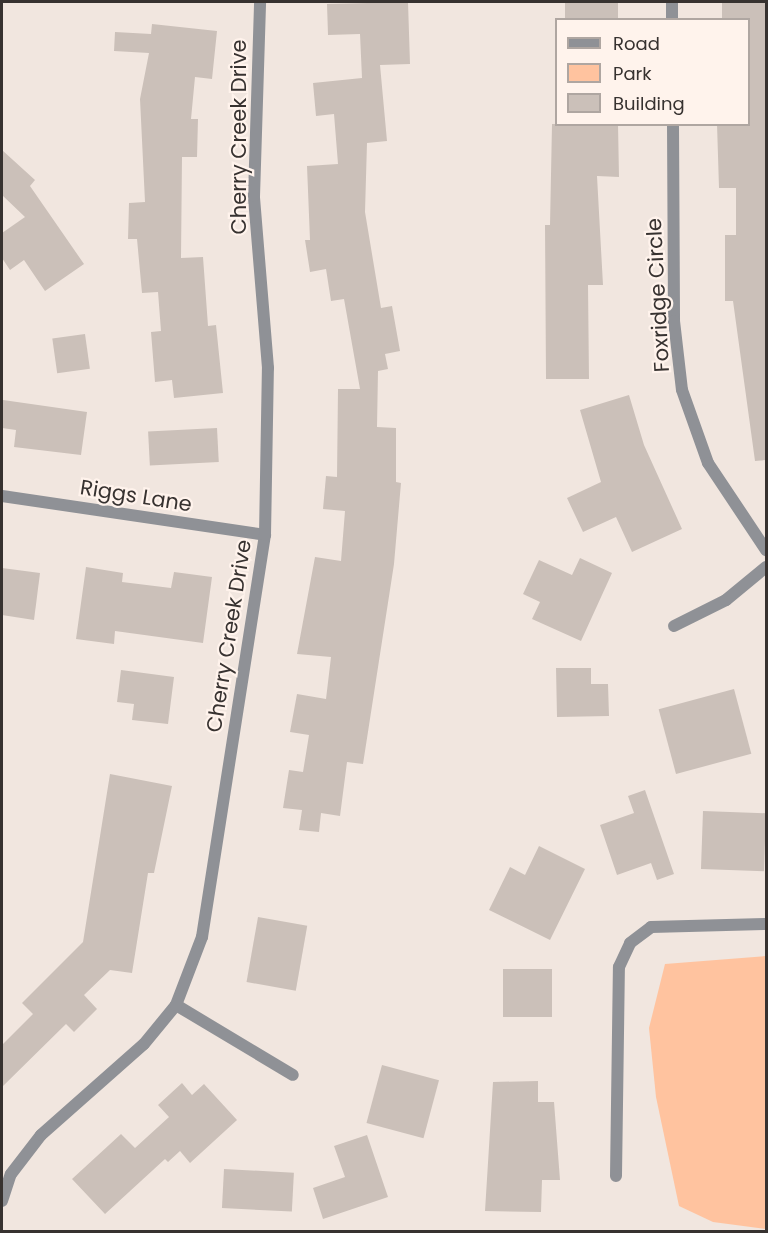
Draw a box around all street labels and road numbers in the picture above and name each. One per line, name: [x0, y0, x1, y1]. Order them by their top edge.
street label: Cherry Creek Drive: [226, 40, 252, 234]
street label: Foxridge Circle: [641, 217, 675, 373]
street label: Riggs Lane: [78, 475, 194, 517]
street label: Cherry Creek Drive: [201, 538, 257, 734]

